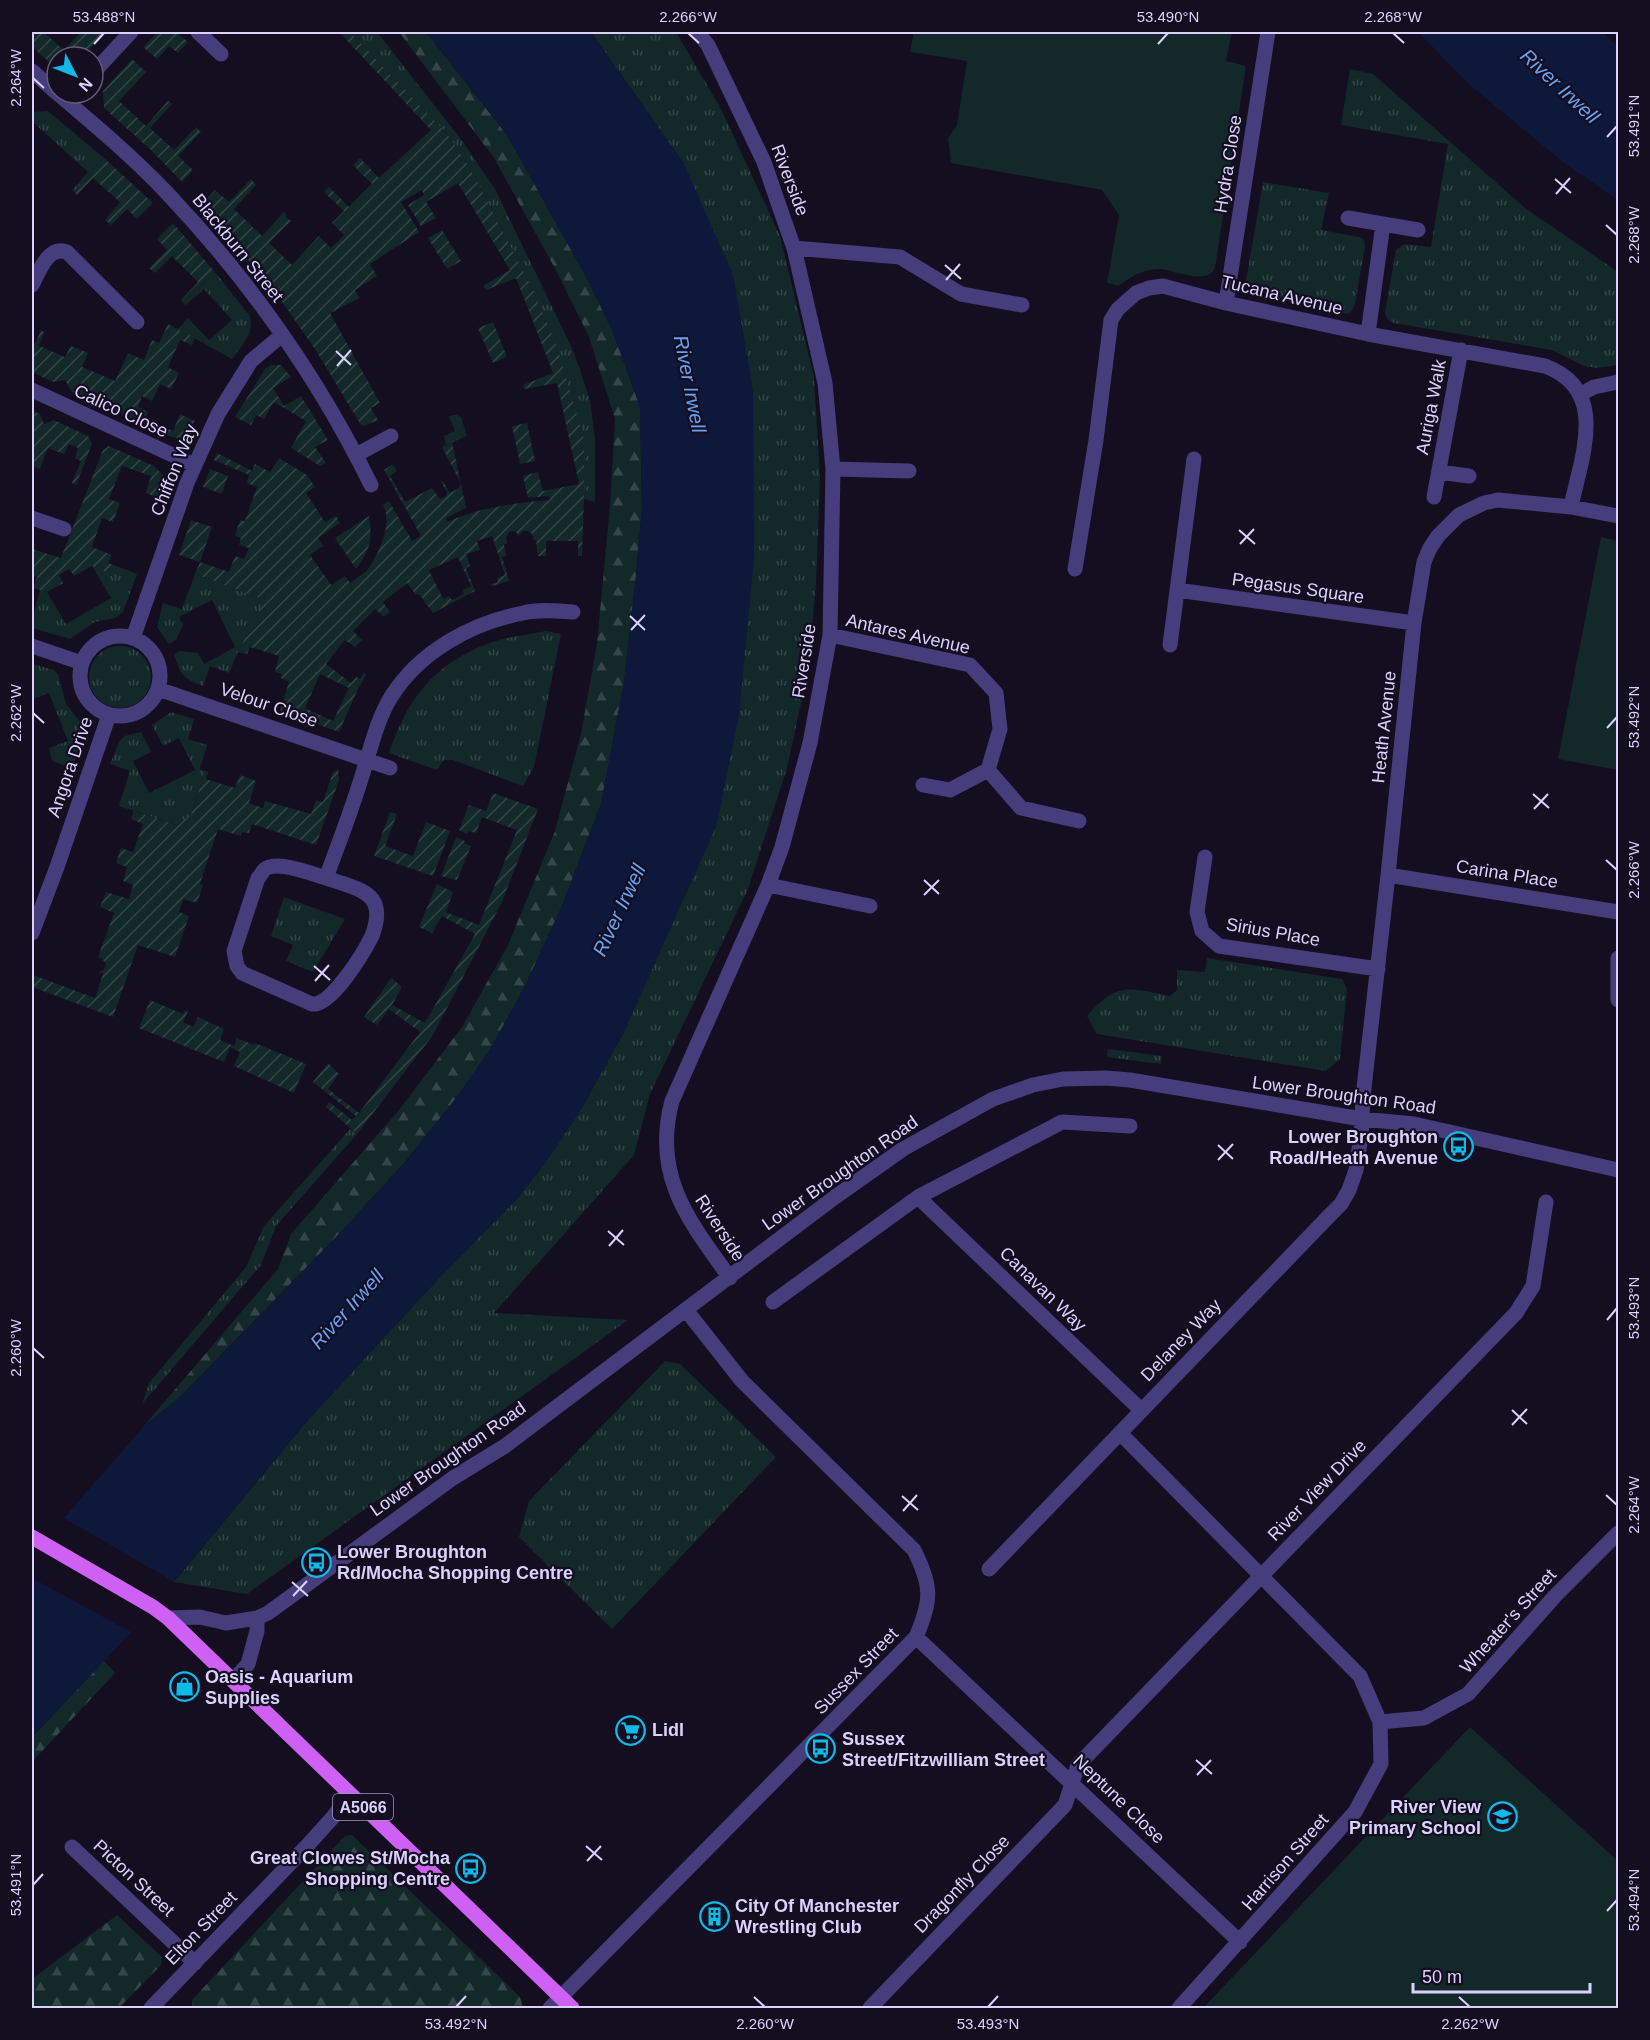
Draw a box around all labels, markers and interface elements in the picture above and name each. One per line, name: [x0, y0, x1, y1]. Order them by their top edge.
text: 53.488°N: [73, 8, 135, 25]
text: 2.266°W: [659, 8, 718, 25]
text: 53.490°N: [1137, 8, 1199, 25]
text: 2.268°W: [1364, 8, 1423, 25]
water label: River Irwell: [1516, 44, 1604, 128]
north arrow: [45, 45, 105, 105]
text: 2.264°W: [7, 48, 24, 107]
text: N: [76, 75, 96, 95]
text: 53.491°N: [1625, 95, 1642, 157]
street label: Hydra Close: [1210, 114, 1246, 214]
street label: Riverside: [767, 141, 813, 219]
street label: Blackburn Street: [188, 190, 288, 306]
text: 2.268°W: [1625, 205, 1642, 264]
street label: Tucana Avenue: [1219, 271, 1345, 319]
water label: River Irwell: [670, 333, 710, 435]
street label: Auriga Walk: [1412, 357, 1450, 456]
street label: Calico Close: [71, 381, 171, 441]
street label: Chiffon Way: [147, 421, 201, 519]
street label: Pegasus Square: [1231, 569, 1365, 607]
street label: Antares Avenue: [844, 610, 972, 658]
street label: Riverside: [788, 622, 820, 700]
street label: Heath Avenue: [1368, 670, 1400, 784]
street label: Velour Close: [217, 679, 321, 731]
text: 2.262°W: [7, 683, 24, 742]
text: 53.492°N: [1625, 686, 1642, 748]
street label: Angora Drive: [43, 714, 97, 820]
text: 2.266°W: [1625, 840, 1642, 899]
street label: Carina Place: [1455, 856, 1559, 892]
water label: River Irwell: [588, 860, 650, 959]
street label: Sirius Place: [1224, 914, 1322, 950]
street label: Lower Broughton Road: [1251, 1072, 1437, 1118]
street label: Lower Broughton Road: [758, 1112, 922, 1234]
place label: Lower Broughton Road/Heath Avenue: [1269, 1127, 1438, 1168]
bus stop icon: Lower Broughton Road/Heath Avenue: [1443, 1131, 1475, 1163]
street label: Riverside: [691, 1191, 749, 1265]
street label: Canavan Way: [996, 1243, 1090, 1335]
water label: River Irwell: [306, 1264, 389, 1353]
text: 53.493°N: [1625, 1277, 1642, 1339]
street label: Delaney Way: [1137, 1295, 1225, 1385]
text: 2.260°W: [7, 1318, 24, 1377]
street label: Lower Broughton Road: [366, 1398, 530, 1520]
street label: River View Drive: [1264, 1435, 1370, 1545]
text: 2.264°W: [1625, 1475, 1642, 1534]
place label: Lower Broughton Rd/Mocha Shopping Centre: [337, 1542, 573, 1583]
bus stop icon: Lower Broughton Rd/Mocha Shopping Centre: [300, 1546, 332, 1578]
street label: Wheater's Street: [1456, 1565, 1560, 1677]
street label: Sussex Street: [810, 1624, 902, 1718]
place label: Oasis - Aquarium Supplies: [205, 1667, 353, 1708]
shop icon: Oasis - Aquarium Supplies: [168, 1671, 200, 1703]
supermarket icon: Lidl: [615, 1714, 647, 1746]
place label: Lidl: [652, 1720, 684, 1740]
place label: Sussex Street/Fitzwilliam Street: [842, 1729, 1045, 1770]
bus stop icon: Sussex Street/Fitzwilliam Street: [805, 1733, 837, 1765]
street label: Neptune Close: [1069, 1750, 1169, 1848]
road number: A5066: [333, 1794, 393, 1820]
place label: River View Primary School: [1349, 1797, 1482, 1838]
school or university icon: River View Primary School: [1486, 1801, 1518, 1833]
street label: Harrison Street: [1238, 1810, 1332, 1914]
street label: Dragonfly Close: [910, 1831, 1014, 1937]
street label: Picton Street: [89, 1836, 179, 1920]
place label: Great Clowes St/Mocha Shopping Centre: [250, 1848, 451, 1889]
bus stop icon: Great Clowes St/Mocha Shopping Centre: [455, 1852, 487, 1884]
text: 53.491°N: [7, 1854, 24, 1916]
text: 53.494°N: [1625, 1869, 1642, 1931]
street label: Elton Street: [161, 1887, 241, 1969]
place label: City Of Manchester Wrestling Club: [735, 1896, 899, 1937]
building icon: City Of Manchester Wrestling Club: [698, 1900, 730, 1932]
scale bar: [1413, 1956, 1590, 1994]
text: 50 m: [1422, 1967, 1462, 1987]
text: 53.492°N: [425, 2015, 487, 2032]
text: 2.260°W: [736, 2015, 795, 2032]
text: 53.493°N: [957, 2015, 1019, 2032]
text: 2.262°W: [1441, 2015, 1500, 2032]

